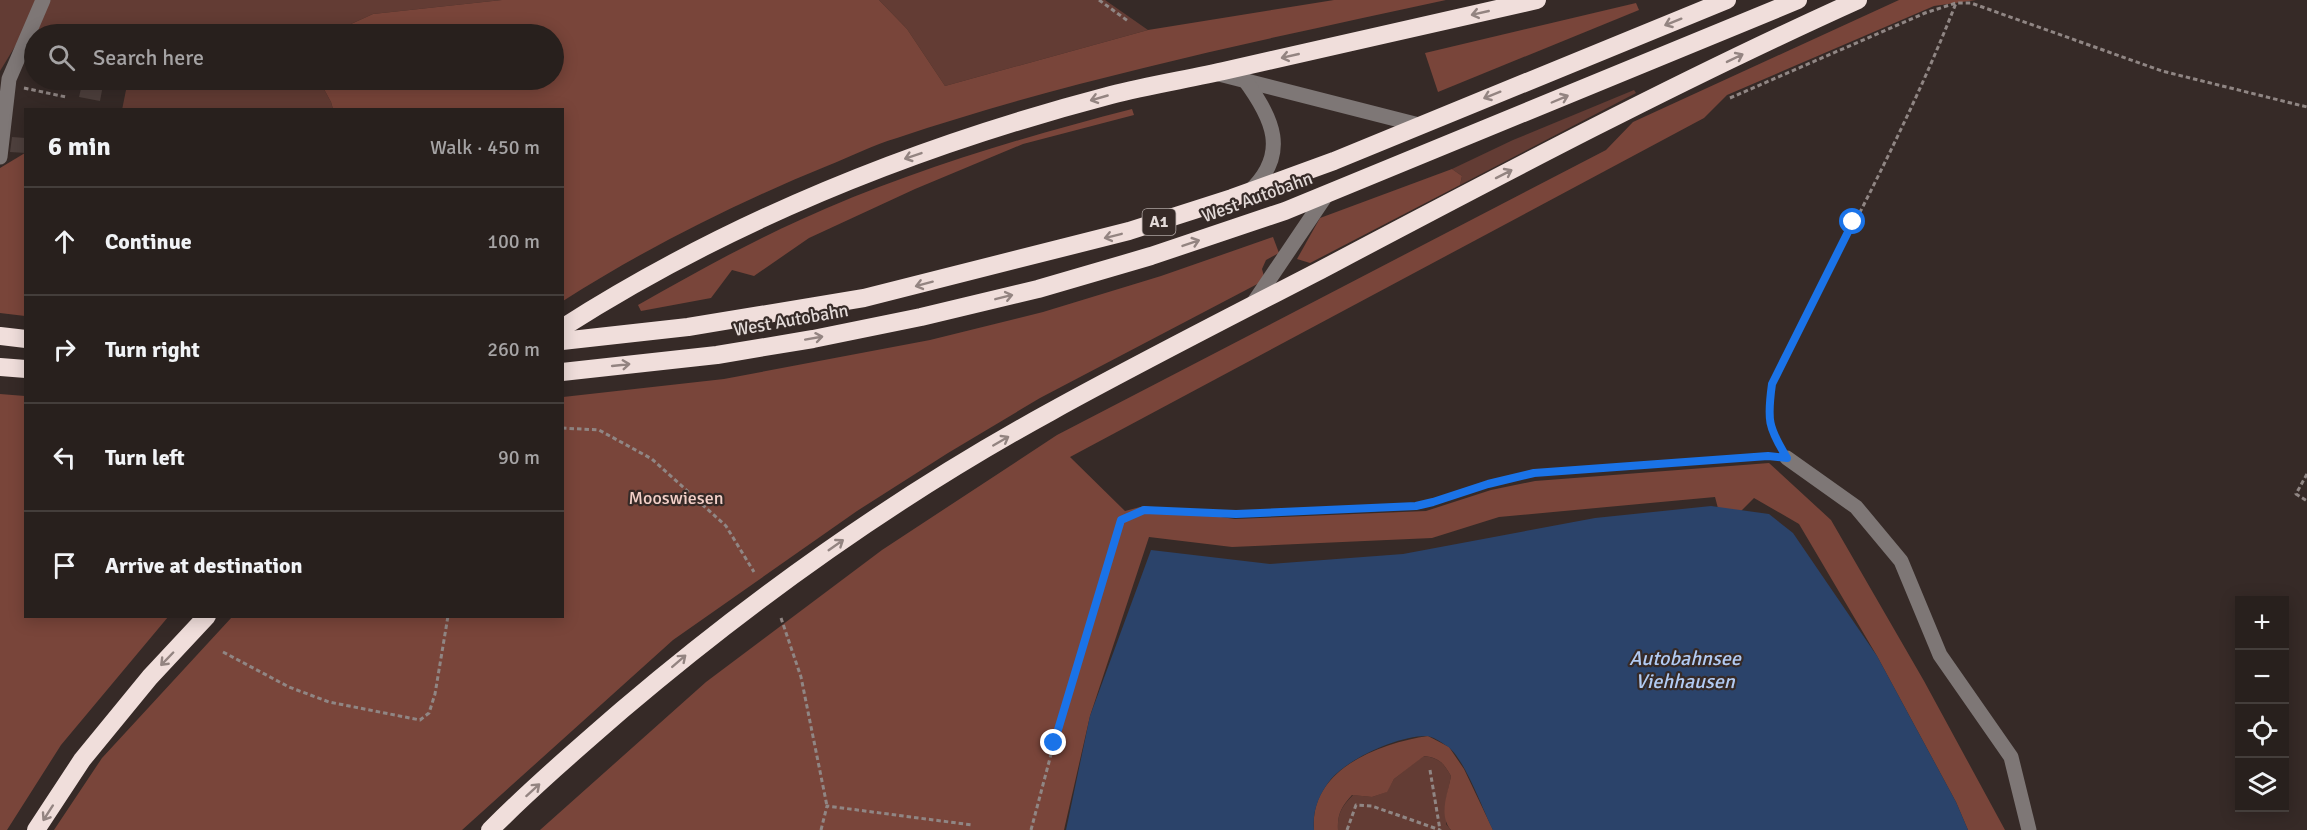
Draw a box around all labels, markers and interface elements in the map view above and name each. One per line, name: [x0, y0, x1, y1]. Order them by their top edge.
one-way arrow: [1471, 8, 1490, 19]
one-way arrow: [1664, 17, 1683, 28]
search box: [24, 24, 564, 90]
icon: search: [45, 41, 78, 74]
text: Search here: [93, 44, 204, 71]
one-way arrow: [1280, 51, 1300, 62]
one-way arrow: [1725, 52, 1743, 64]
one-way arrow: [1484, 90, 1502, 101]
one-way arrow: [1090, 93, 1109, 104]
one-way arrow: [1551, 93, 1569, 104]
text: 6 min: [48, 131, 111, 163]
text: Walk · 450 m: [430, 135, 540, 160]
one-way arrow: [904, 151, 923, 162]
street label: West Autobahn: [1199, 167, 1315, 227]
one-way arrow: [1495, 168, 1512, 180]
route start: [1839, 208, 1865, 234]
road number: A1: [1142, 209, 1176, 235]
icon: ahead: [48, 225, 81, 258]
text: Continue: [105, 228, 192, 255]
text: 100 m: [487, 229, 540, 254]
one-way arrow: [1104, 230, 1123, 242]
one-way arrow: [1181, 236, 1200, 247]
one-way arrow: [915, 279, 934, 290]
one-way arrow: [994, 291, 1013, 302]
street label: West Autobahn: [732, 299, 850, 341]
one-way arrow: [803, 332, 823, 343]
icon: right: [48, 333, 81, 366]
text: Turn right: [105, 336, 200, 363]
text: 260 m: [487, 337, 540, 362]
one-way arrow: [610, 359, 630, 370]
one-way arrow: [992, 434, 1009, 446]
icon: left: [48, 441, 81, 474]
text: Turn left: [105, 444, 185, 471]
text: 90 m: [498, 445, 540, 470]
park label: Mooswiesen: [629, 487, 723, 509]
one-way arrow: [827, 539, 843, 551]
icon: arrive: [48, 549, 81, 582]
text: Arrive at destination: [105, 552, 302, 579]
map controls: [2235, 596, 2289, 812]
button: +: [2235, 596, 2289, 650]
water label: Autobahnsee Viehhausen: [1629, 646, 1742, 694]
button: −: [2235, 650, 2289, 704]
one-way arrow: [160, 651, 174, 666]
one-way arrow: [671, 654, 686, 668]
button: locate: [2235, 704, 2289, 758]
route end: [1040, 729, 1066, 755]
button: layers: [2235, 758, 2289, 812]
one-way arrow: [525, 783, 540, 797]
one-way arrow: [41, 804, 53, 821]

